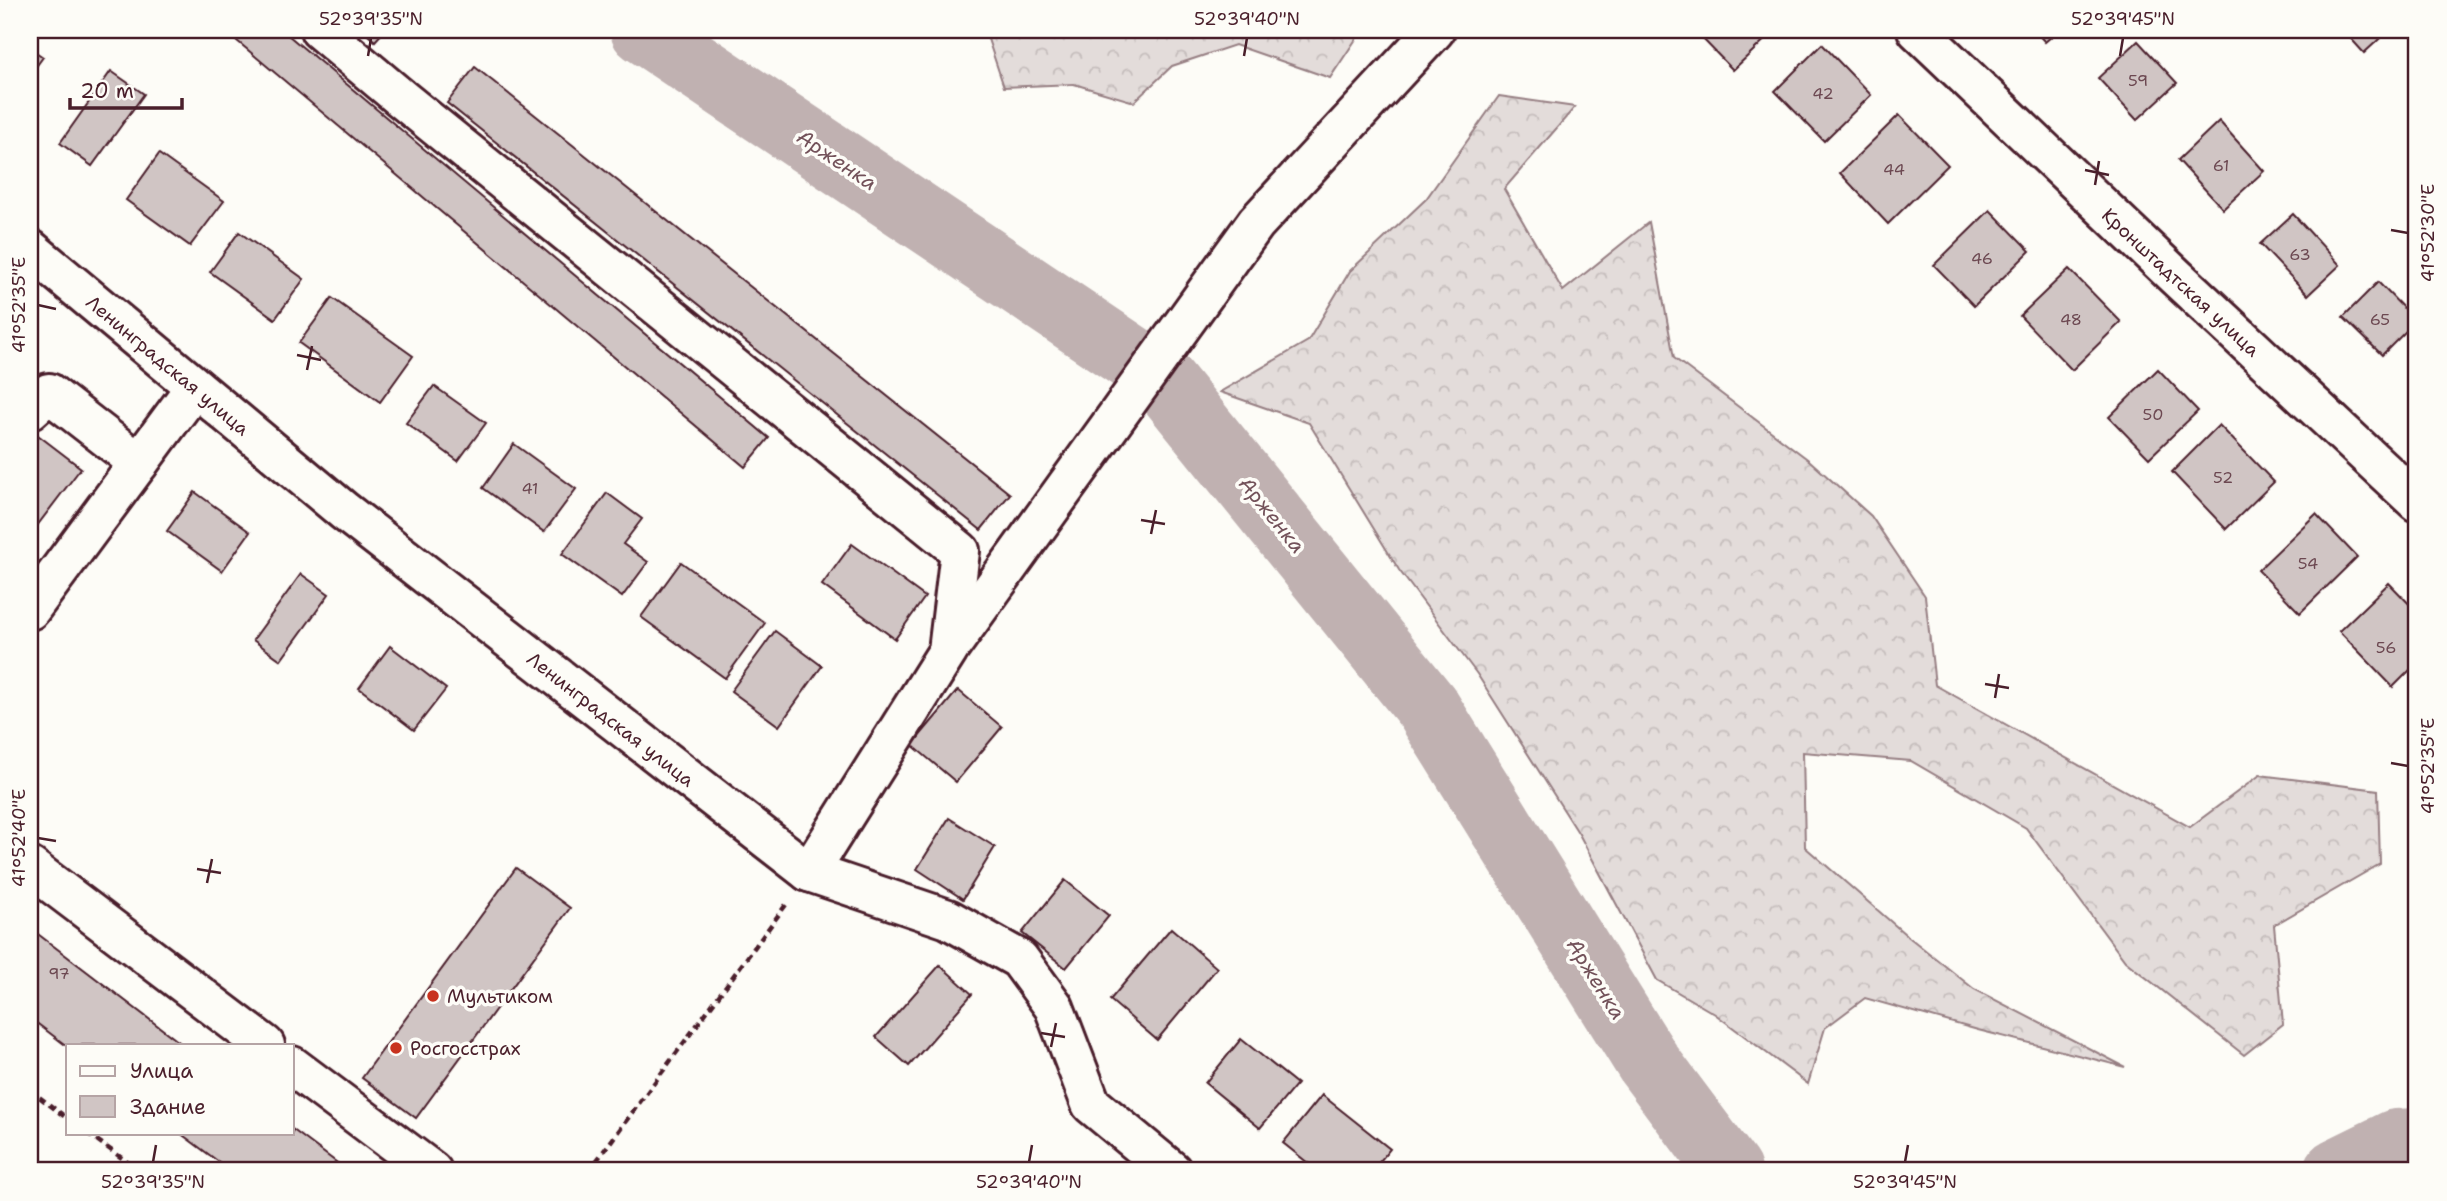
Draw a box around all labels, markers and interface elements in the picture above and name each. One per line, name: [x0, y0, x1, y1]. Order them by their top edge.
text: 52°39'35"N: [319, 7, 423, 31]
text: 52°39'40"N: [1194, 7, 1300, 31]
text: 52°39'45"N: [2071, 7, 2175, 31]
scale bar: [70, 66, 182, 110]
house number: 59: [2128, 70, 2148, 91]
text: 20 m: [80, 77, 134, 105]
house number: 42: [1812, 83, 1834, 104]
water label: Арженка: [791, 123, 883, 197]
house number: 61: [2213, 155, 2229, 176]
house number: 44: [1883, 159, 1905, 180]
text: 41°52'30"E: [2416, 184, 2440, 282]
street label: Кронштадтская улица: [2096, 203, 2265, 362]
house number: 63: [2289, 244, 2311, 265]
house number: 46: [1971, 248, 1993, 269]
text: 41°52'35"E: [7, 257, 31, 353]
street label: Ленинградская улица: [81, 290, 255, 441]
house number: 48: [2060, 309, 2082, 330]
house number: 65: [2370, 309, 2390, 330]
house number: 50: [2143, 404, 2163, 425]
house number: 52: [2213, 467, 2233, 488]
water label: Арженка: [1232, 471, 1312, 559]
house number: 41: [521, 478, 539, 499]
house number: 54: [2298, 553, 2318, 574]
house number: 56: [2376, 637, 2396, 658]
street label: Ленинградская улица: [522, 646, 700, 793]
text: 41°52'35"E: [2416, 718, 2440, 814]
text: 41°52'40"E: [7, 789, 31, 887]
water label: Арженка: [1560, 933, 1632, 1025]
house number: 97: [48, 963, 70, 984]
place label: Мультиком: [447, 984, 553, 1009]
marker: Мультиком: [425, 988, 441, 1004]
place label: Росгосстрах: [410, 1036, 521, 1061]
marker: Росгосстрах: [388, 1040, 404, 1056]
legend: [66, 1044, 294, 1134]
text: Улица: [130, 1057, 193, 1085]
text: Здание: [130, 1093, 206, 1121]
text: 52°39'35"N: [101, 1170, 205, 1194]
text: 52°39'40"N: [976, 1170, 1082, 1194]
text: 52°39'45"N: [1853, 1170, 1957, 1194]

